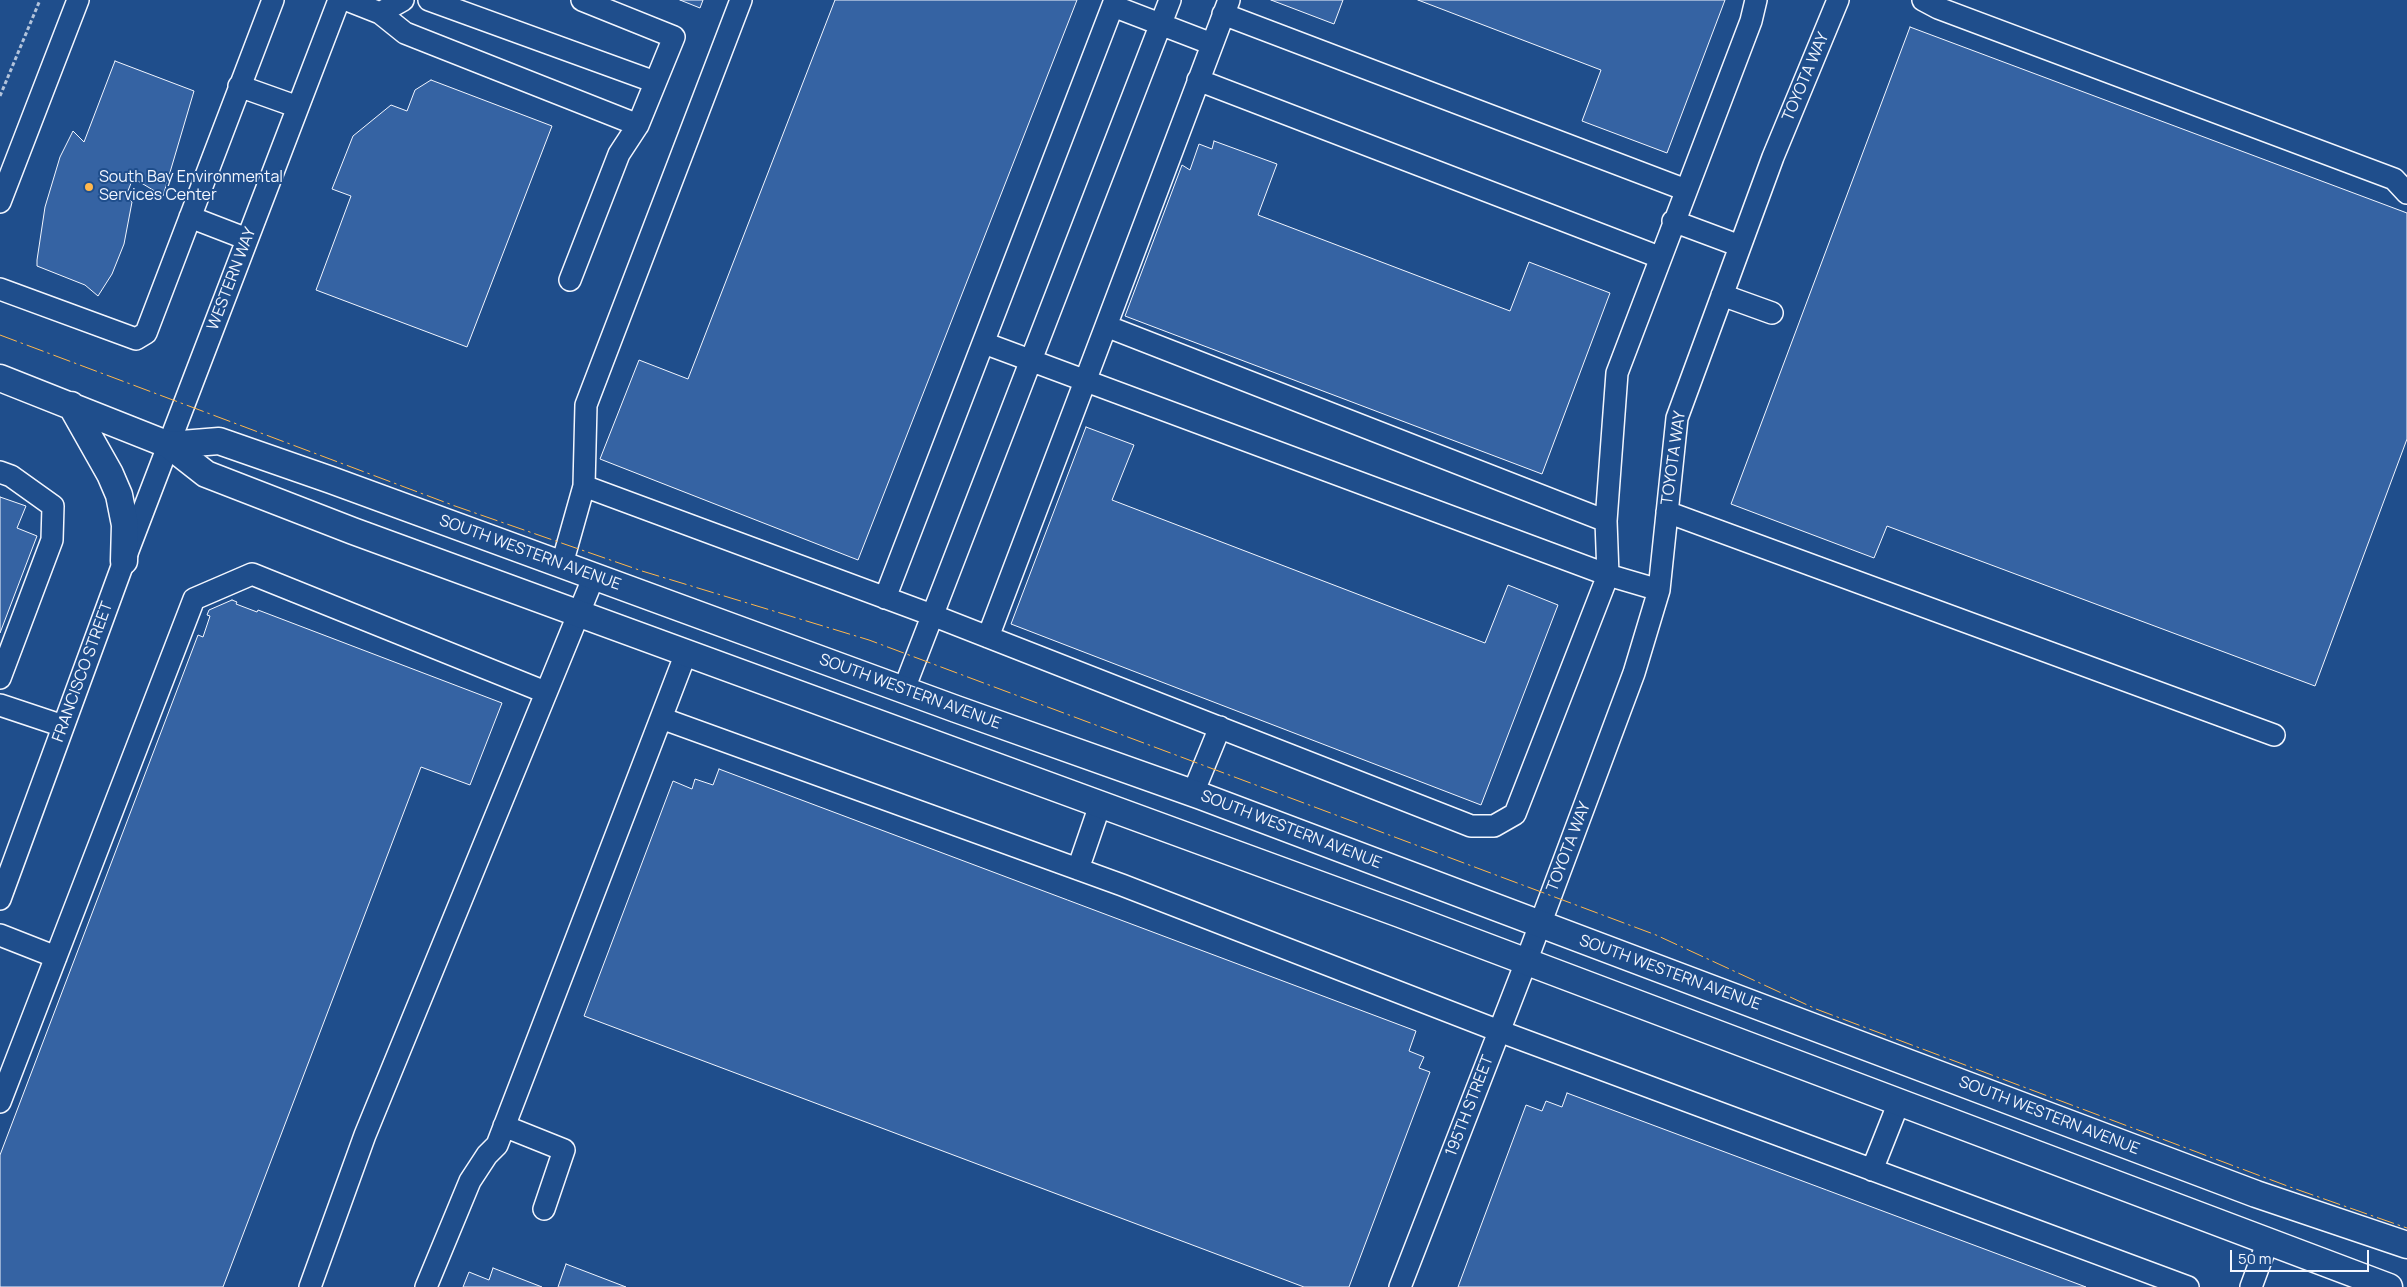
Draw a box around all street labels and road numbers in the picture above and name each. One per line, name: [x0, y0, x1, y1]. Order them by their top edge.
street label: TOYOTA WAY: [1779, 30, 1833, 124]
street label: WESTERN WAY: [204, 225, 260, 333]
street label: TOYOTA WAY: [1658, 410, 1690, 506]
street label: SOUTH WESTERN AVENUE: [437, 511, 623, 595]
street label: FRANCISCO STREET: [49, 599, 117, 745]
street label: SOUTH WESTERN AVENUE: [817, 650, 1003, 734]
street label: SOUTH WESTERN AVENUE: [1198, 787, 1384, 873]
street label: TOYOTA WAY: [1543, 799, 1595, 895]
street label: SOUTH WESTERN AVENUE: [1577, 931, 1763, 1015]
street label: 195TH STREET: [1442, 1053, 1498, 1159]
street label: SOUTH WESTERN AVENUE: [1956, 1073, 2142, 1159]

